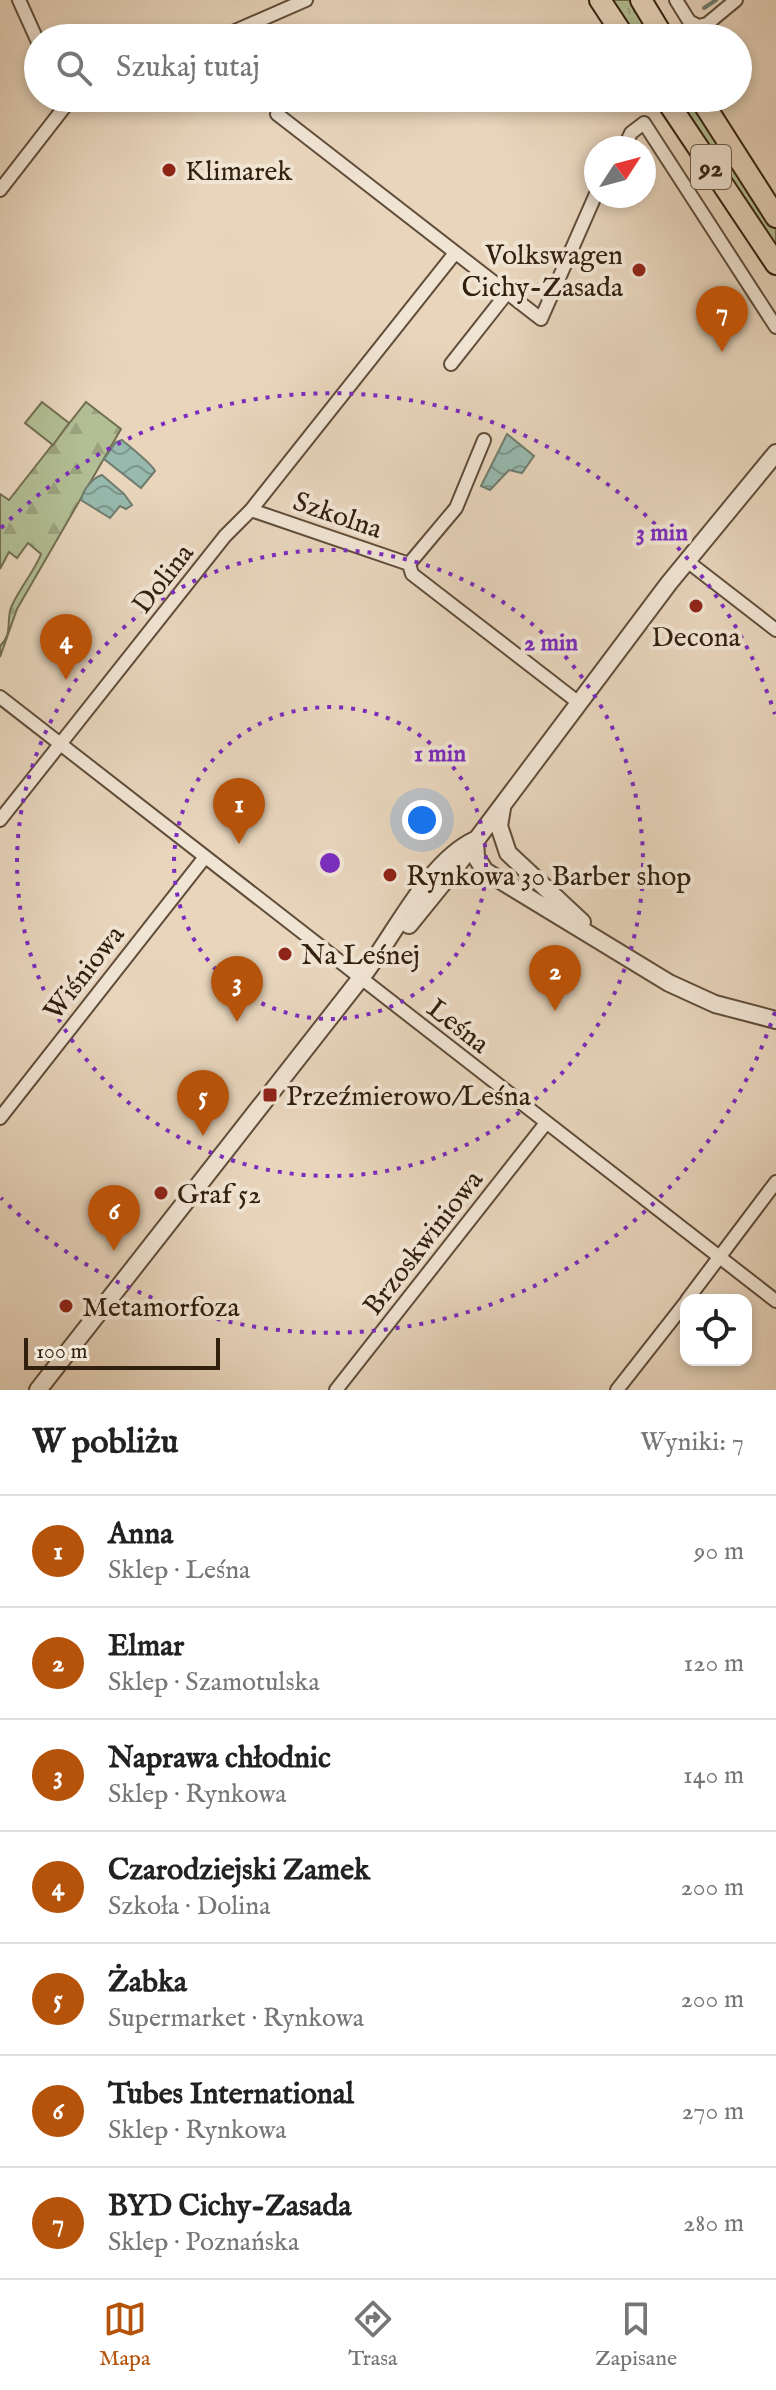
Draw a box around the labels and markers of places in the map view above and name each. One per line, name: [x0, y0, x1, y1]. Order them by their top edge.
place label: Klimarek: [185, 155, 293, 190]
marker: Klimarek: [160, 161, 178, 179]
place label: Volkswagen Cichy-Zasada: [462, 239, 624, 306]
marker: Volkswagen Cichy-Zasada: [630, 261, 648, 279]
pin: 7: [696, 286, 748, 352]
marker: Decona: [687, 597, 705, 615]
pin: 4: [40, 614, 92, 680]
place label: Decona: [651, 621, 742, 656]
pin: 1: [213, 778, 265, 844]
centre of rings: [316, 849, 344, 877]
place label: Rynkowa 30 Barber shop: [406, 860, 691, 895]
marker: Rynkowa 30 Barber shop: [381, 866, 399, 884]
place label: Na Leśnej: [301, 939, 420, 974]
marker: Na Leśnej: [276, 945, 294, 963]
pin: 2: [529, 945, 581, 1011]
pin: 3: [211, 956, 263, 1022]
pin: 5: [177, 1070, 229, 1136]
place label: Przeźmierowo/Leśna: [286, 1080, 532, 1115]
marker: Przeźmierowo/Leśna: [261, 1086, 279, 1104]
place label: Graf 52: [177, 1178, 261, 1213]
marker: Graf 52: [152, 1184, 170, 1202]
pin: 6: [88, 1185, 140, 1251]
place label: Metamorfoza: [82, 1291, 241, 1326]
marker: Metamorfoza: [57, 1297, 75, 1315]

